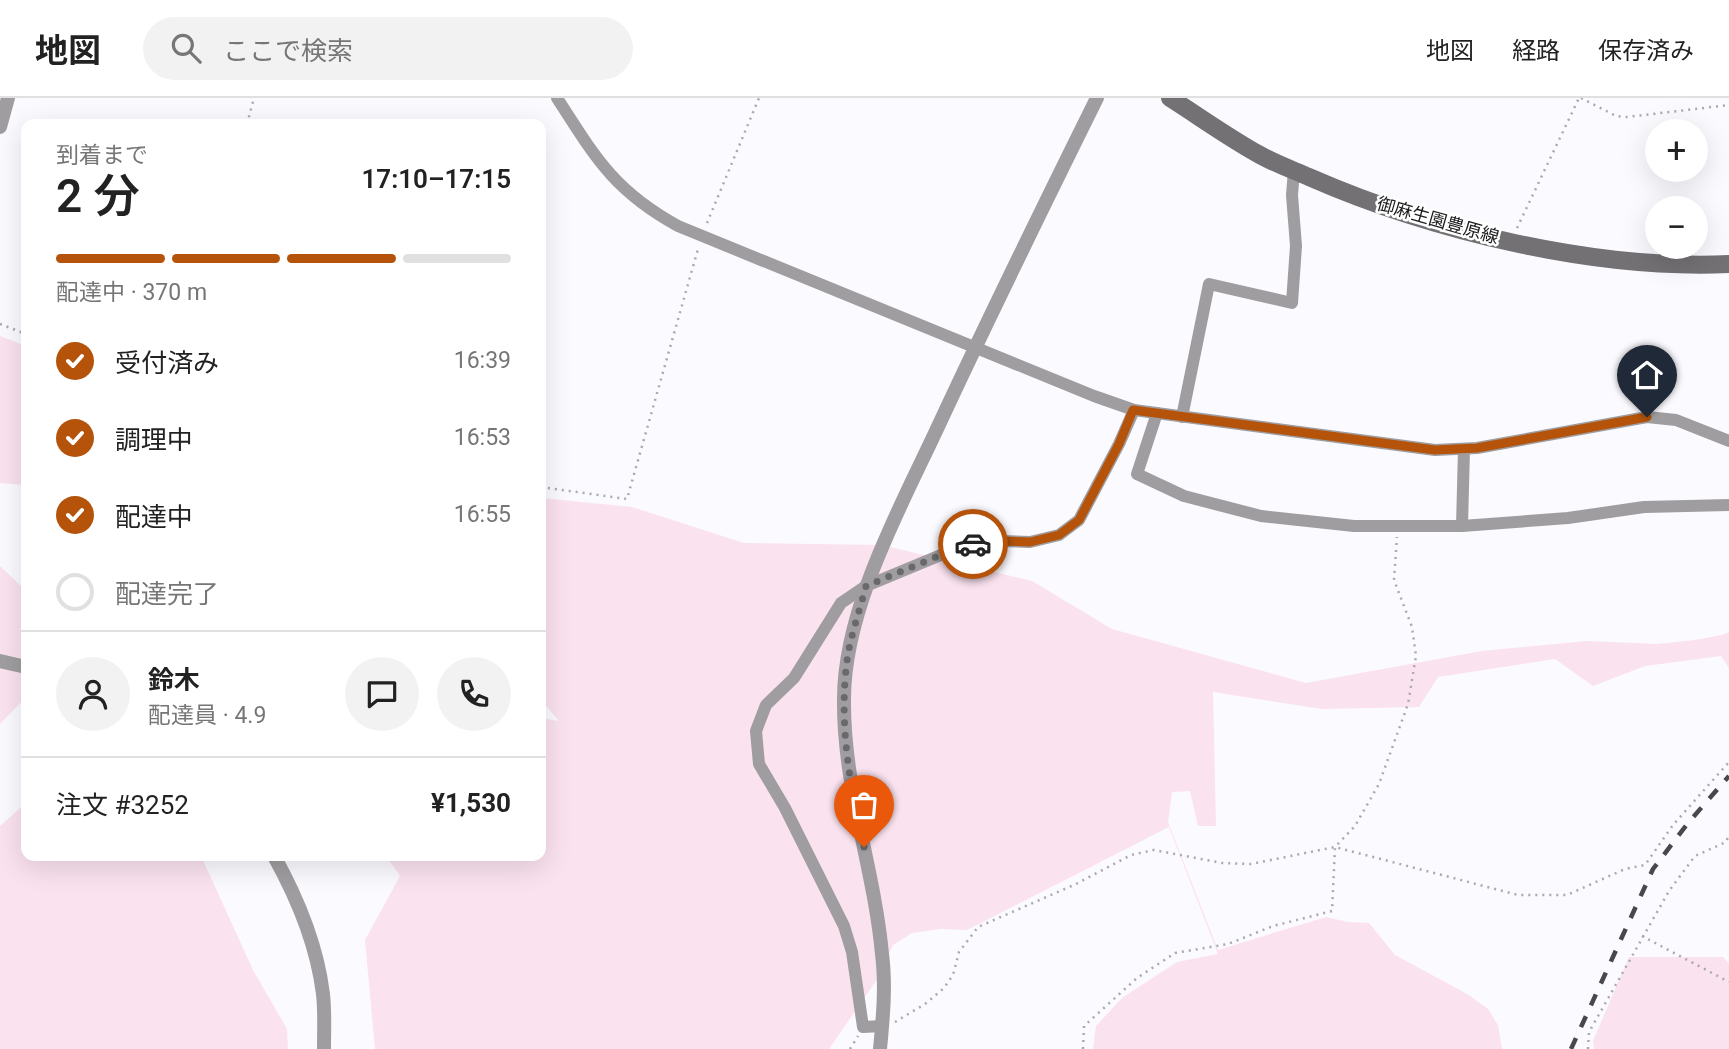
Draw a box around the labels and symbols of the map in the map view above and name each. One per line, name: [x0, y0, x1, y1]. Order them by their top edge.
street label: 御麻生園豊原線: [1375, 193, 1501, 247]
pin: [1617, 345, 1677, 417]
courier: [938, 509, 1008, 579]
pin: [834, 775, 894, 847]

